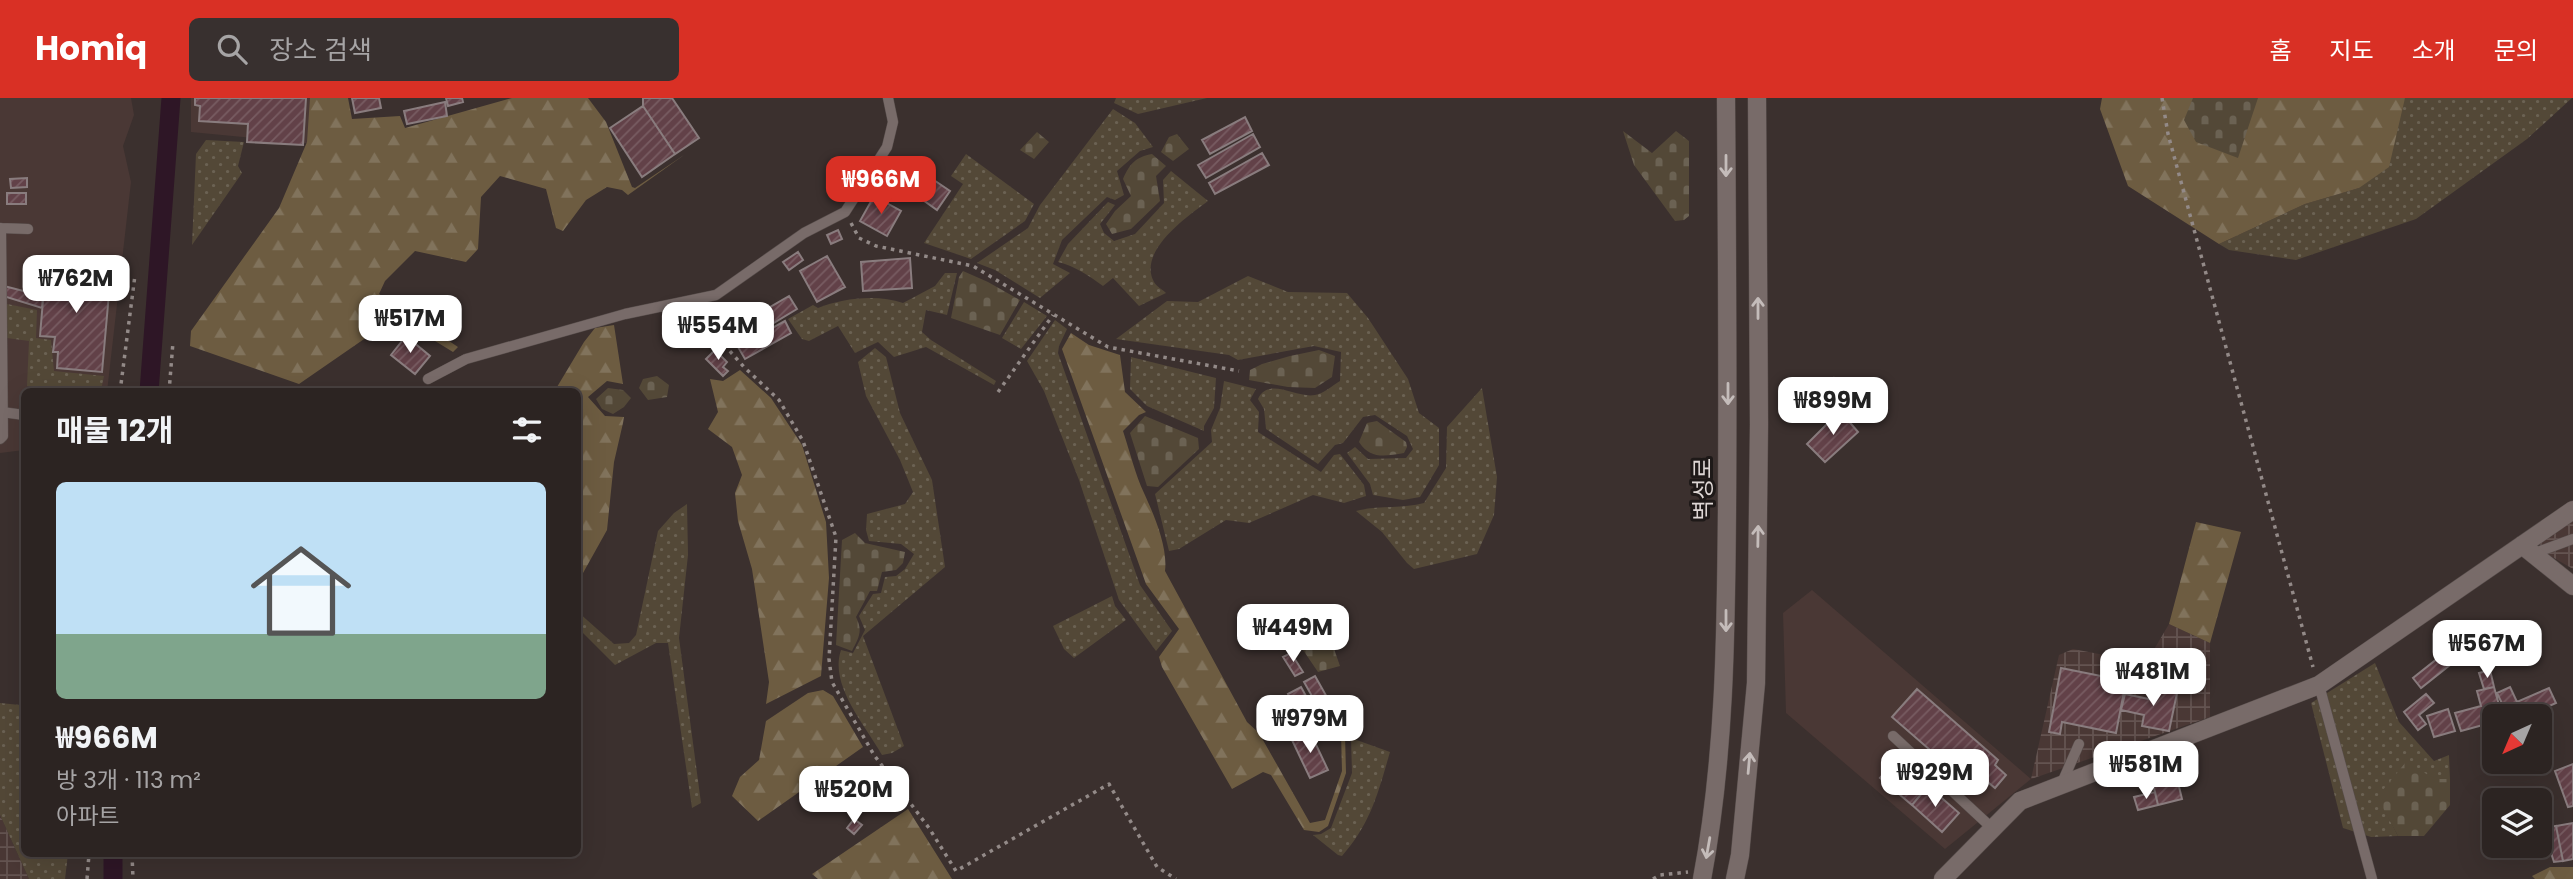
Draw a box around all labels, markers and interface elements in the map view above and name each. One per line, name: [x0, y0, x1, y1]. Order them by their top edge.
search box: [189, 18, 679, 81]
text: Homiq: [35, 25, 147, 72]
icon: search: [213, 30, 251, 68]
text: 장소 검색: [269, 32, 372, 68]
text: 홈: [2269, 34, 2291, 67]
text: 지도: [2329, 34, 2374, 67]
text: 소개: [2412, 34, 2456, 67]
text: 문의: [2494, 34, 2538, 67]
one-way arrow: [1719, 154, 1733, 177]
pin: ₩966M: [832, 156, 930, 216]
text: ₩966M: [842, 163, 920, 195]
pin: ₩762M: [27, 256, 125, 315]
text: ₩762M: [39, 262, 113, 294]
pin: ₩517M: [361, 296, 459, 355]
one-way arrow: [1751, 297, 1765, 320]
text: ₩517M: [375, 302, 445, 334]
pin: ₩554M: [669, 302, 767, 362]
text: ₩554M: [678, 309, 758, 341]
pin: ₩899M: [1784, 378, 1882, 437]
one-way arrow: [1721, 382, 1735, 405]
text: ₩899M: [1794, 384, 1872, 416]
text: 매물 12개: [56, 409, 174, 452]
icon: filters: [508, 411, 546, 449]
street label: 벽성로: [1687, 457, 1719, 521]
one-way arrow: [1751, 524, 1765, 547]
icon: home: [238, 528, 364, 654]
pin: ₩449M: [1244, 604, 1342, 664]
one-way arrow: [1719, 609, 1733, 632]
text: ₩449M: [1253, 611, 1333, 643]
pin: ₩567M: [2438, 620, 2536, 680]
text: ₩567M: [2449, 627, 2525, 659]
pin: ₩481M: [2104, 648, 2202, 708]
text: ₩481M: [2116, 655, 2190, 687]
pin: ₩979M: [1261, 696, 1359, 755]
text: ₩979M: [1272, 702, 1348, 734]
north arrow: [2482, 704, 2552, 774]
map controls: [2482, 704, 2552, 858]
text: ₩966M: [56, 716, 158, 759]
pin: ₩581M: [2097, 742, 2195, 801]
text: ₩581M: [2109, 748, 2183, 780]
pin: ₩929M: [1886, 750, 1984, 809]
one-way arrow: [1743, 752, 1756, 774]
text: ₩929M: [1897, 756, 1973, 788]
text: 방 3개 · 113 m²: [56, 764, 201, 796]
pin: ₩520M: [805, 766, 903, 826]
text: ₩520M: [815, 773, 893, 805]
button: layers: [2482, 788, 2552, 858]
text: 아파트: [56, 800, 119, 832]
one-way arrow: [1701, 836, 1714, 859]

